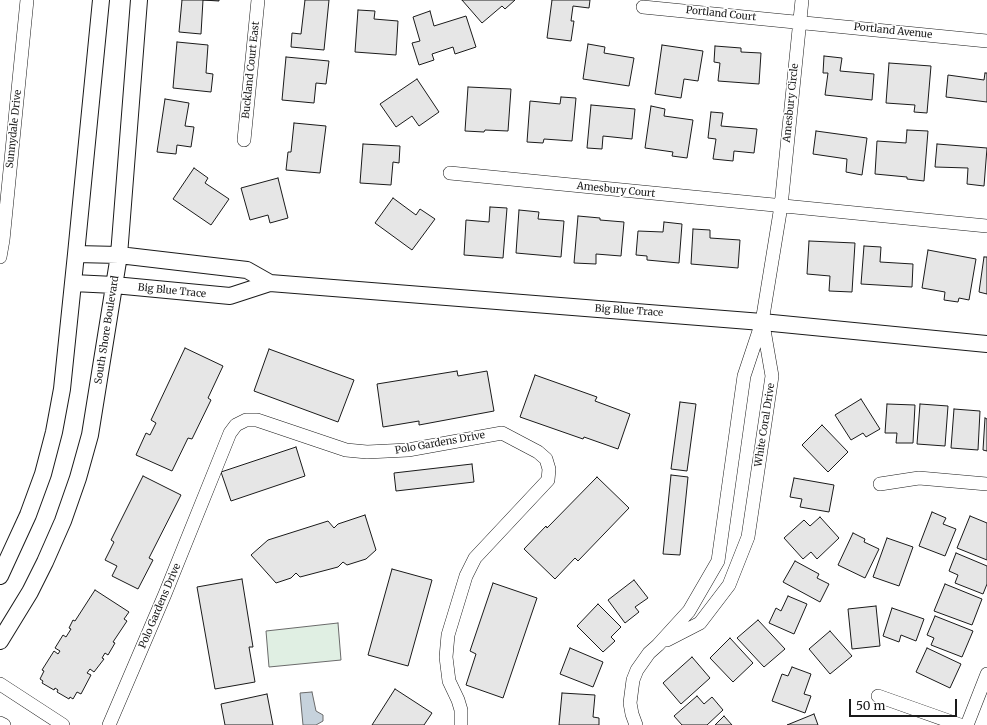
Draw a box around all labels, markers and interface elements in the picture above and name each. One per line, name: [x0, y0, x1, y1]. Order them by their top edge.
street label: Portland Court: [685, 4, 757, 24]
street label: Buckland Court East: [240, 21, 262, 119]
street label: Portland Avenue: [853, 21, 933, 41]
street label: Amesbury Circle: [781, 63, 801, 143]
street label: Sunnydale Drive: [4, 89, 24, 169]
street label: Amesbury Court: [576, 180, 656, 200]
street label: South Shore Boulevard: [93, 275, 121, 385]
street label: Big Blue Trace: [137, 281, 207, 301]
street label: Big Blue Trace: [594, 303, 664, 319]
street label: White Coral Drive: [752, 382, 778, 468]
street label: Polo Gardens Drive: [394, 429, 486, 457]
street label: Polo Gardens Drive: [137, 562, 183, 650]
scale bar: [851, 691, 959, 717]
text: 50 m: [856, 698, 885, 713]

